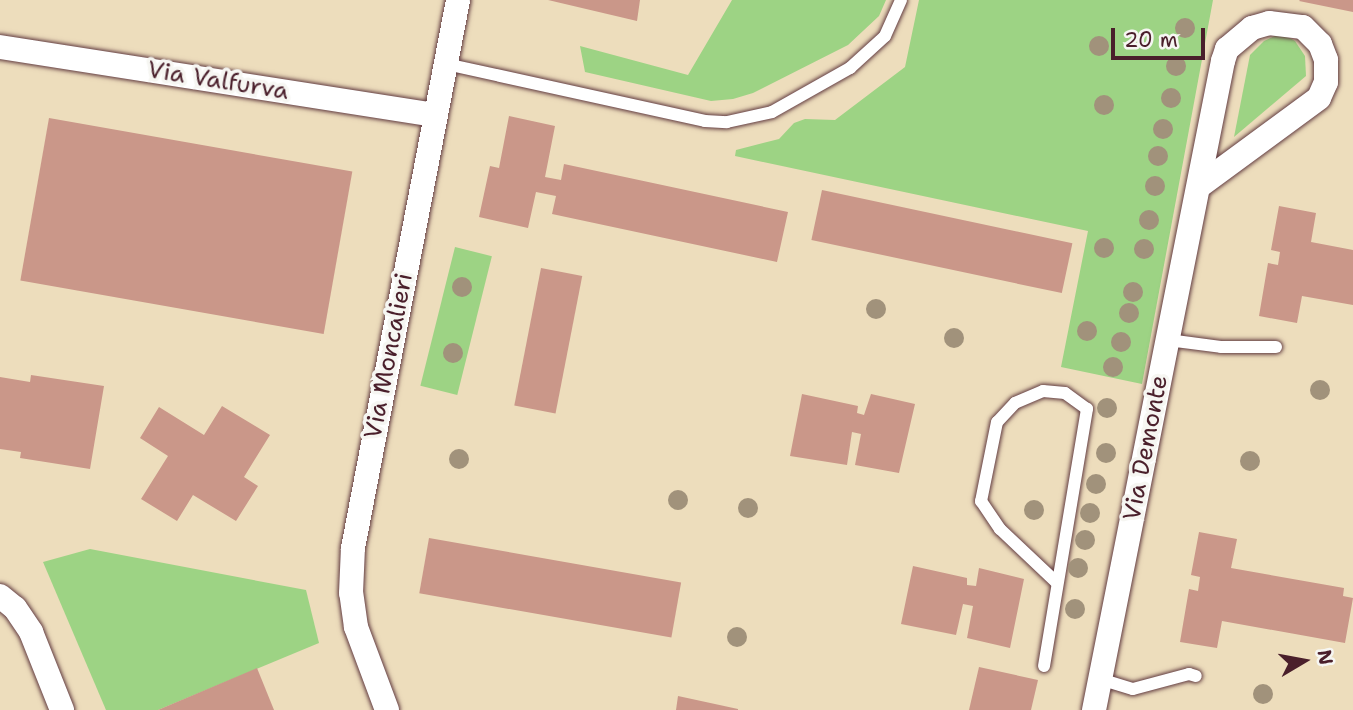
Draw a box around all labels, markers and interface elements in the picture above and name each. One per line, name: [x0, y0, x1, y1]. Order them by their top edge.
scale bar: [1115, 14, 1210, 58]
text: 20 m: [1124, 26, 1178, 54]
street label: Via Valfurva: [145, 56, 291, 106]
street label: Via Moncalieri: [359, 271, 419, 441]
street label: Via Demonte: [1118, 373, 1174, 523]
north arrow: [1269, 626, 1339, 696]
text: N: [1312, 648, 1339, 667]

